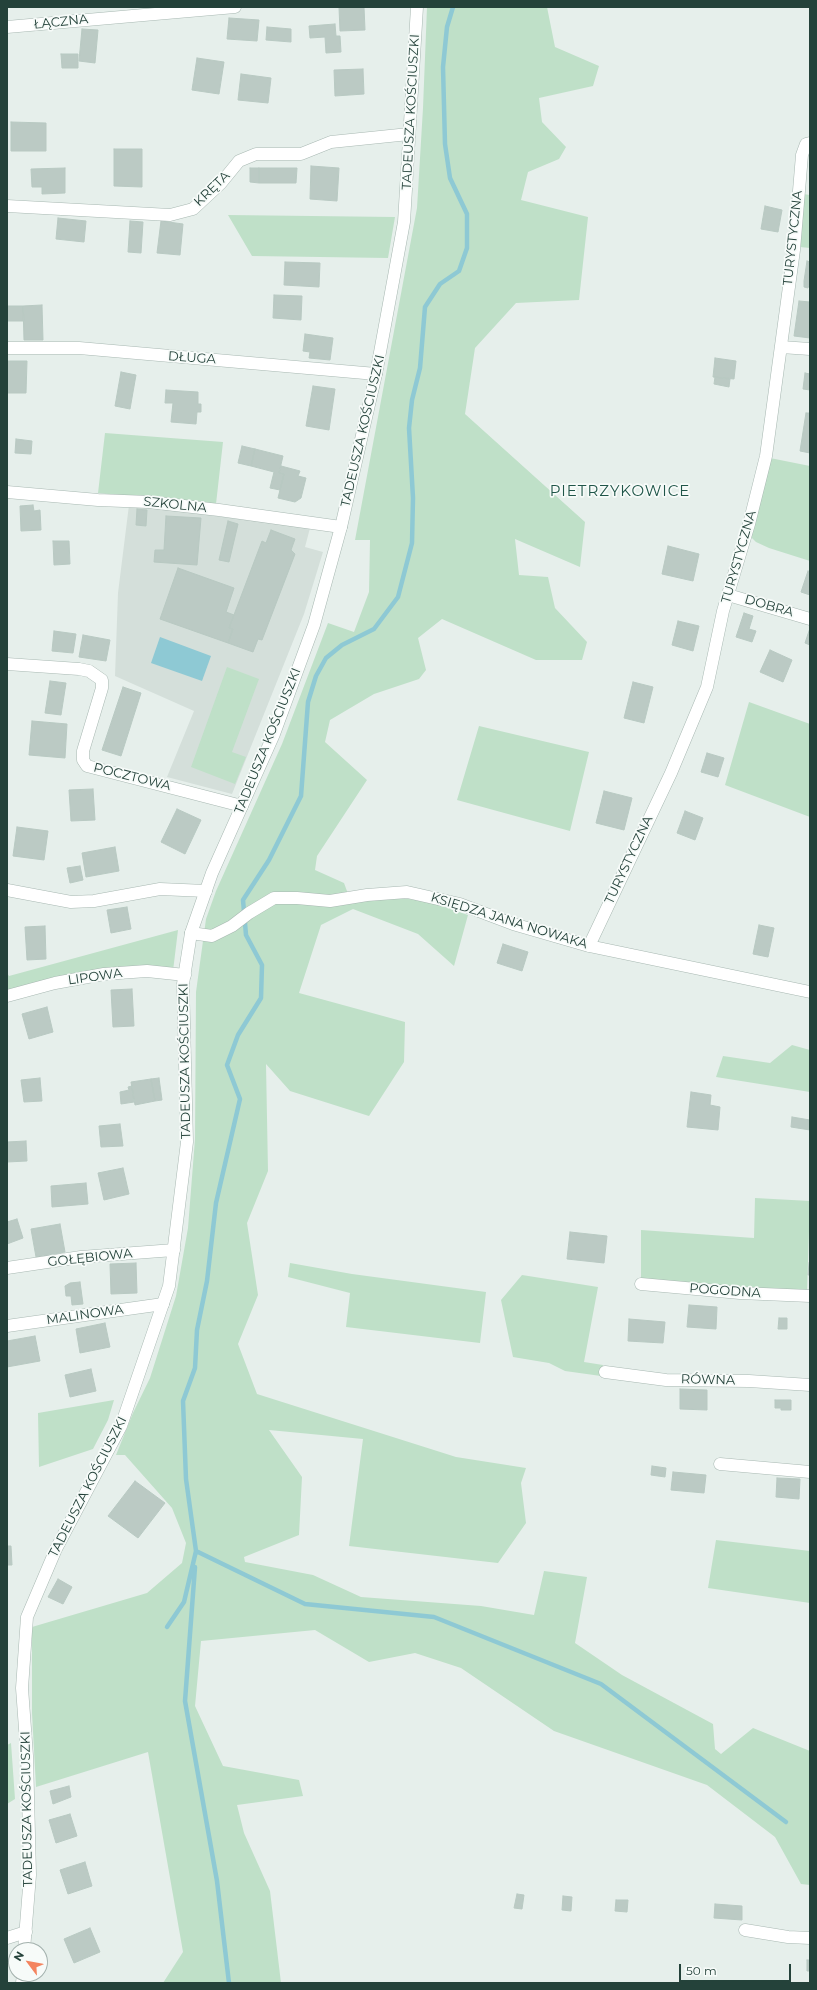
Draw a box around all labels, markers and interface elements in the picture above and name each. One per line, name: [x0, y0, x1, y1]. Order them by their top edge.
street label: ŁĄCZNA: [33, 11, 89, 33]
street label: TADEUSZA KOŚCIUSZKI: [399, 34, 423, 190]
street label: KRĘTA: [191, 168, 233, 210]
street label: TURYSTYCZNA: [780, 190, 806, 286]
street label: DŁUGA: [168, 349, 216, 367]
street label: TADEUSZA KOŚCIUSZKI: [338, 353, 388, 509]
district label: PIETRZYKOWICE: [550, 483, 690, 501]
street label: SZKOLNA: [143, 494, 207, 516]
street label: TURYSTYCZNA: [718, 509, 760, 605]
street label: DOBRA: [743, 592, 795, 620]
street label: TADEUSZA KOŚCIUSZKI: [232, 666, 304, 816]
street label: POCZTOWA: [92, 760, 172, 794]
street label: TURYSTYCZNA: [602, 813, 656, 907]
street label: KSIĘDZA JANA NOWAKA: [429, 890, 589, 952]
street label: LIPOWA: [67, 965, 123, 989]
street label: TADEUSZA KOŚCIUSZKI: [176, 983, 194, 1139]
street label: GOŁĘBIOWA: [47, 1246, 133, 1270]
street label: POGODNA: [689, 1281, 761, 1301]
street label: MALINOWA: [45, 1302, 125, 1328]
street label: RÓWNA: [681, 1372, 735, 1388]
street label: TADEUSZA KOŚCIUSZKI: [46, 1414, 130, 1560]
street label: TADEUSZA KOŚCIUSZKI: [18, 1731, 36, 1887]
north arrow: [8, 1942, 48, 1982]
text: N: [10, 1949, 27, 1964]
scale bar: [681, 1956, 793, 1982]
text: 50 m: [686, 1963, 717, 1978]

